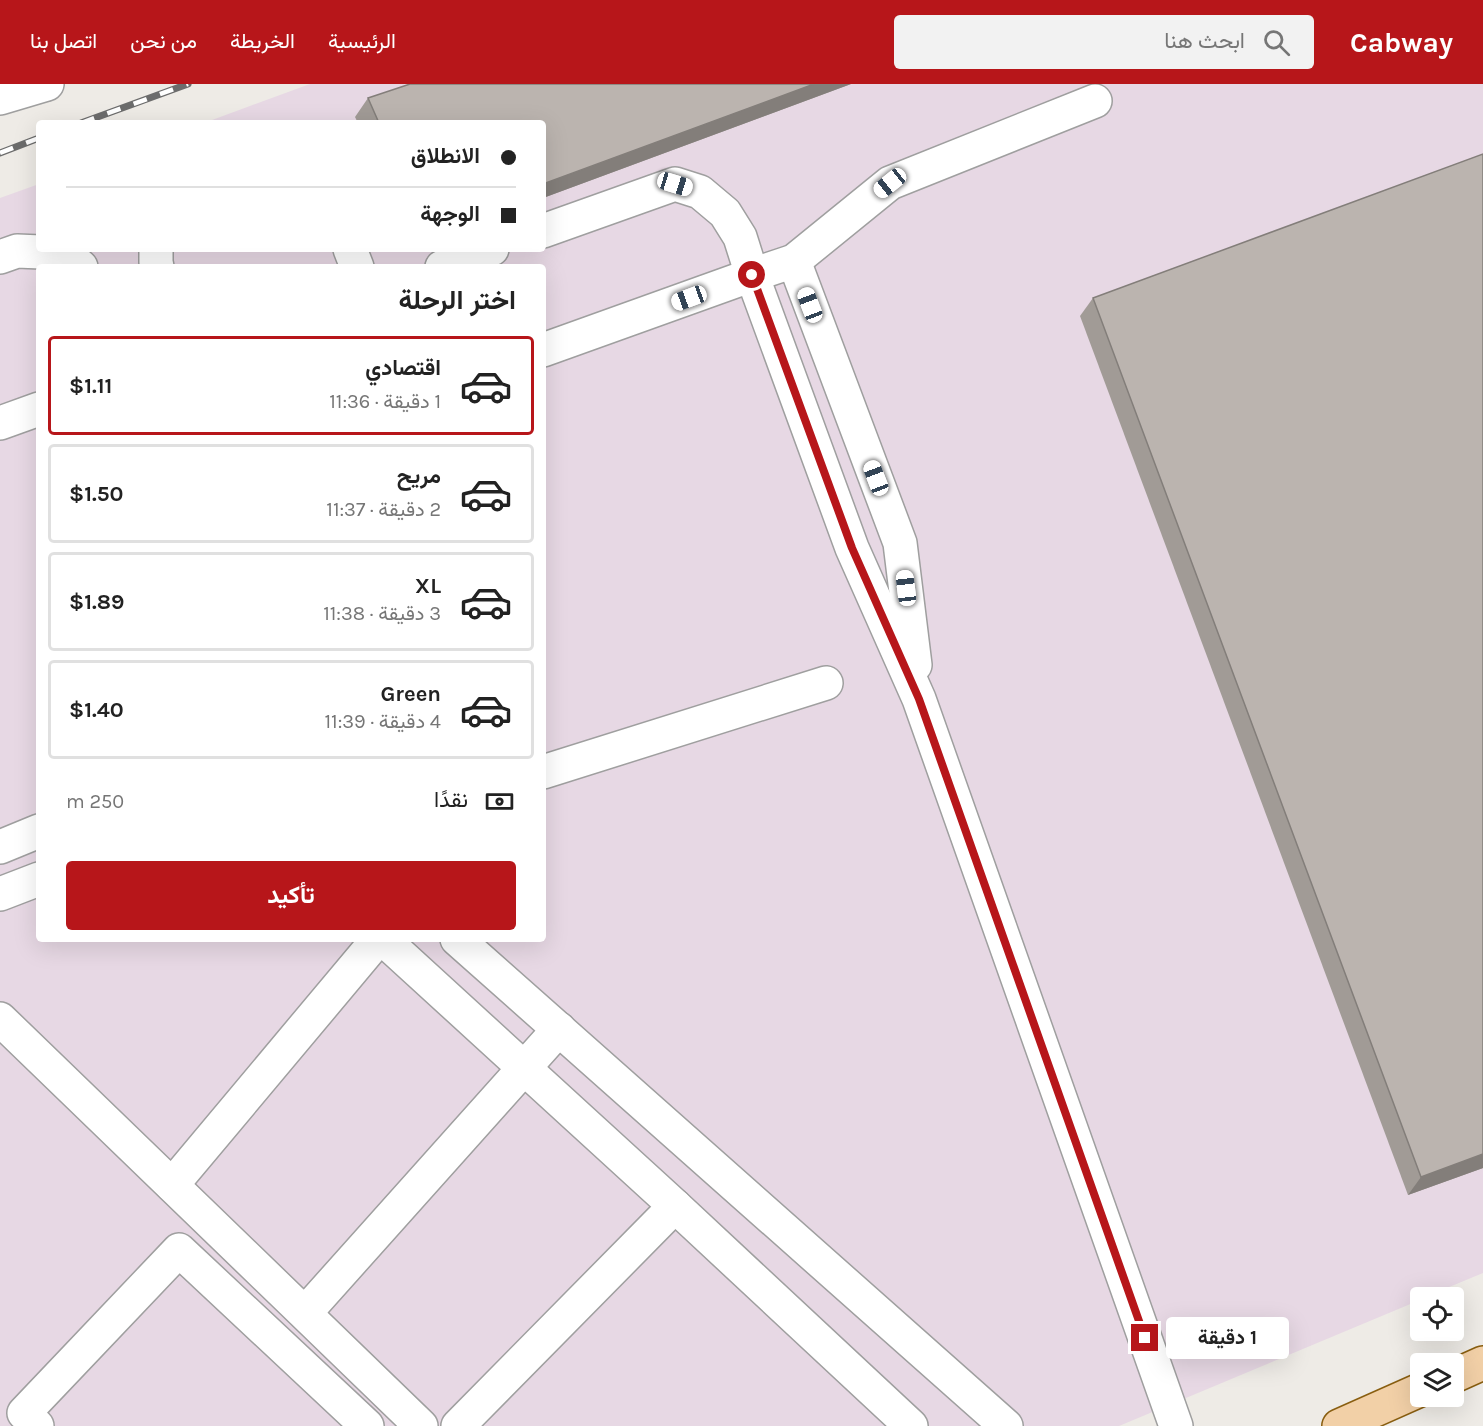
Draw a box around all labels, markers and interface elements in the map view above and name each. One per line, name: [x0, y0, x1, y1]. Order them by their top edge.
search box: [894, 15, 1314, 69]
icon: search: [1260, 26, 1293, 59]
text: Cabway: [1350, 26, 1453, 59]
text: ابحث هنا: [1164, 28, 1245, 54]
text: اتصل بنا: [30, 29, 97, 53]
text: من نحن: [130, 29, 197, 53]
text: الخريطة: [230, 29, 295, 53]
text: الرئيسية: [328, 29, 396, 53]
text: الانطلاق: [411, 143, 480, 169]
car: [870, 165, 910, 201]
car: [655, 170, 695, 198]
text: الوجهة: [420, 201, 480, 227]
route start: [738, 261, 765, 288]
car: [669, 283, 709, 313]
text: اختر الرحلة: [398, 284, 516, 316]
car: [795, 285, 825, 325]
text: اقتصادي: [365, 355, 441, 381]
icon: car: [459, 359, 513, 413]
text: $1.11: [69, 373, 112, 399]
text: 1 دقيقة · 11:36: [329, 390, 441, 413]
car: [861, 458, 891, 498]
text: مريح: [397, 463, 441, 489]
icon: car: [459, 467, 513, 521]
text: $1.50: [69, 481, 123, 507]
text: 2 دقيقة · 11:37: [326, 498, 441, 521]
car: [895, 569, 917, 607]
text: XL: [415, 573, 441, 599]
icon: car: [459, 575, 513, 629]
text: $1.89: [69, 589, 124, 615]
text: 3 دقيقة · 11:38: [323, 602, 441, 625]
text: Green: [380, 681, 441, 707]
icon: car: [459, 683, 513, 737]
text: $1.40: [69, 697, 124, 723]
text: 4 دقيقة · 11:39: [324, 710, 441, 733]
icon: cash: [483, 785, 516, 818]
text: نقدًا: [434, 787, 468, 813]
text: 250 m: [66, 790, 124, 813]
button: تأكيد: [66, 861, 516, 930]
map controls: [1410, 1287, 1464, 1407]
button: locate: [1410, 1287, 1464, 1341]
callout: 1 دقيقة: [1166, 1317, 1289, 1359]
route end: [1131, 1324, 1158, 1351]
text: 1 دقيقة: [1198, 1326, 1257, 1349]
button: layers: [1410, 1353, 1464, 1407]

